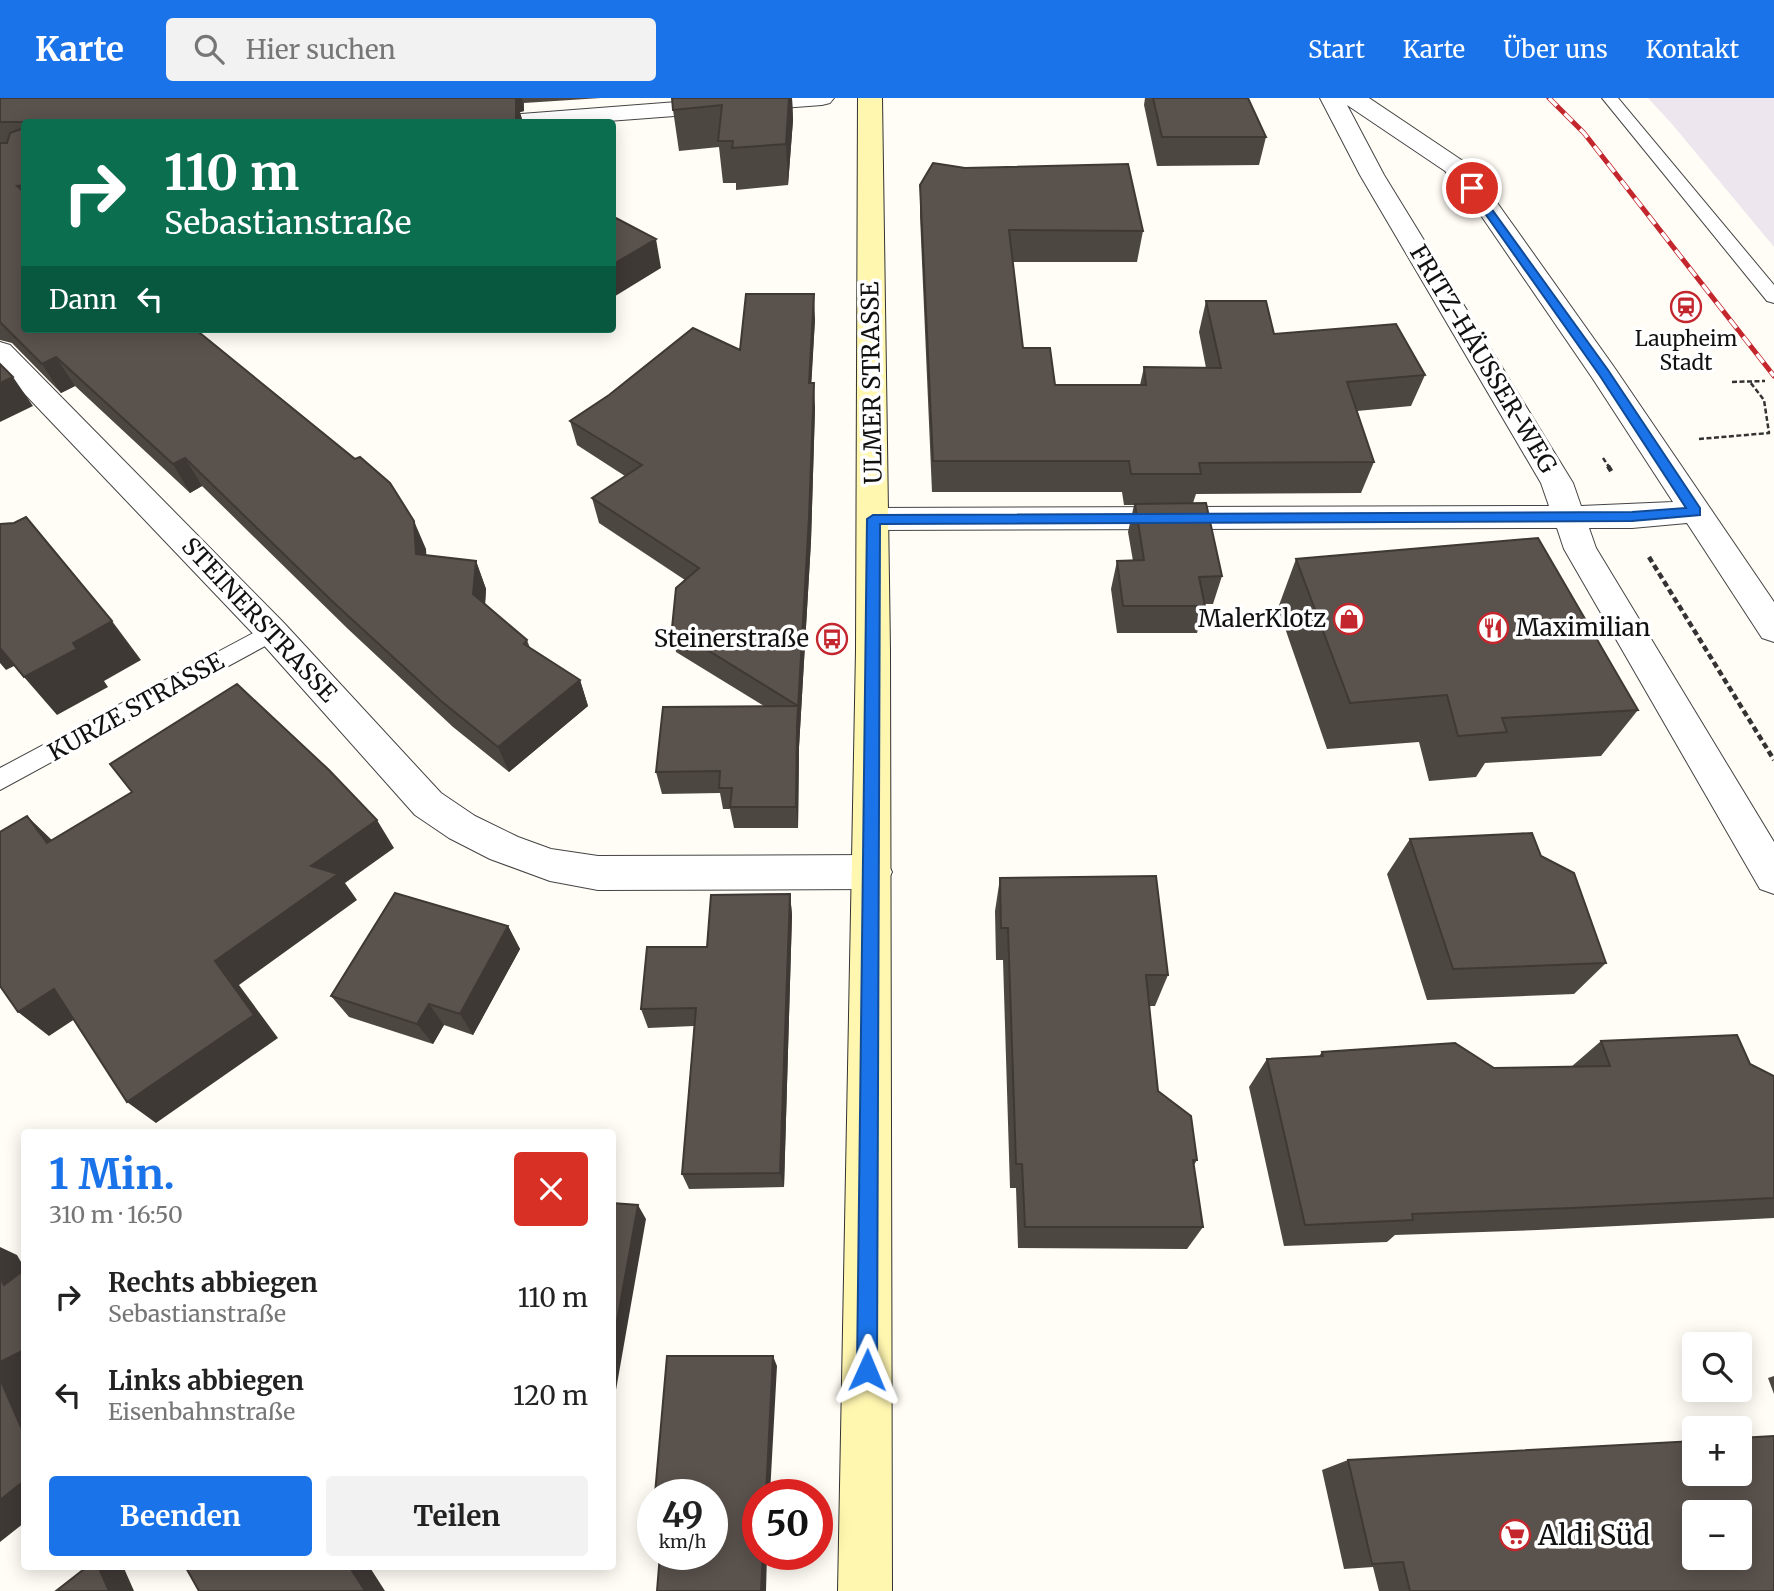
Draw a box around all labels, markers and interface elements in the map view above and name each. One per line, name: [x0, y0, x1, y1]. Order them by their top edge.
search box: [166, 18, 656, 81]
text: Karte: [35, 29, 124, 70]
icon: search: [190, 30, 228, 68]
text: Hier suchen: [246, 33, 396, 66]
text: Start: [1308, 34, 1365, 65]
text: Karte: [1403, 34, 1465, 65]
text: Über uns: [1503, 34, 1608, 65]
text: Kontakt: [1646, 34, 1739, 65]
text: 110 m: [164, 142, 299, 203]
icon: right: [49, 147, 140, 238]
pin: [1442, 158, 1502, 218]
icon: arrive: [1453, 169, 1491, 207]
text: Sebastianstraße: [164, 203, 412, 243]
street label: FRITZ-HÄUSSER-WEG: [1403, 239, 1564, 479]
icon: left: [131, 280, 169, 318]
street label: ULMER STRASSE: [854, 281, 889, 485]
text: Dann: [49, 283, 117, 316]
station icon: Laupheim Stadt: [1669, 290, 1703, 324]
place label: Laupheim Stadt: [1635, 325, 1737, 376]
street label: STEINERSTRASSE: [175, 531, 344, 709]
shop icon: MalerKlotz: [1332, 602, 1366, 636]
place label: MalerKlotz: [1198, 603, 1326, 634]
restaurant icon: Maximilian: [1476, 611, 1510, 645]
place label: Maximilian: [1516, 612, 1651, 643]
bus stop icon: Steinerstraße: [815, 622, 849, 656]
place label: Steinerstraße: [654, 623, 809, 654]
street label: KURZE STRASSE: [42, 645, 230, 768]
text: 1 Min.: [49, 1148, 175, 1200]
button: close: [514, 1152, 588, 1226]
text: 310 m · 16:50: [49, 1200, 183, 1229]
text: Rechts abbiegen: [108, 1266, 318, 1299]
icon: right: [49, 1278, 87, 1316]
text: 110 m: [518, 1281, 588, 1314]
text: Sebastianstraße: [108, 1299, 286, 1328]
map controls: [1682, 1332, 1752, 1570]
button: search: [1682, 1332, 1752, 1402]
position arrow: [830, 1333, 904, 1407]
text: Links abbiegen: [108, 1364, 304, 1397]
icon: left: [49, 1376, 87, 1414]
text: 120 m: [513, 1379, 588, 1412]
text: Eisenbahnstraße: [108, 1397, 295, 1426]
button: +: [1682, 1416, 1752, 1486]
button: Beenden: [49, 1476, 312, 1556]
button: Teilen: [326, 1476, 588, 1556]
speed limit sign: 50: [742, 1479, 833, 1570]
text: 49: [662, 1493, 703, 1537]
button: −: [1682, 1500, 1752, 1570]
place label: Aldi Süd: [1537, 1517, 1650, 1553]
supermarket icon: Aldi Süd: [1498, 1518, 1532, 1552]
text: km/h: [659, 1530, 706, 1553]

